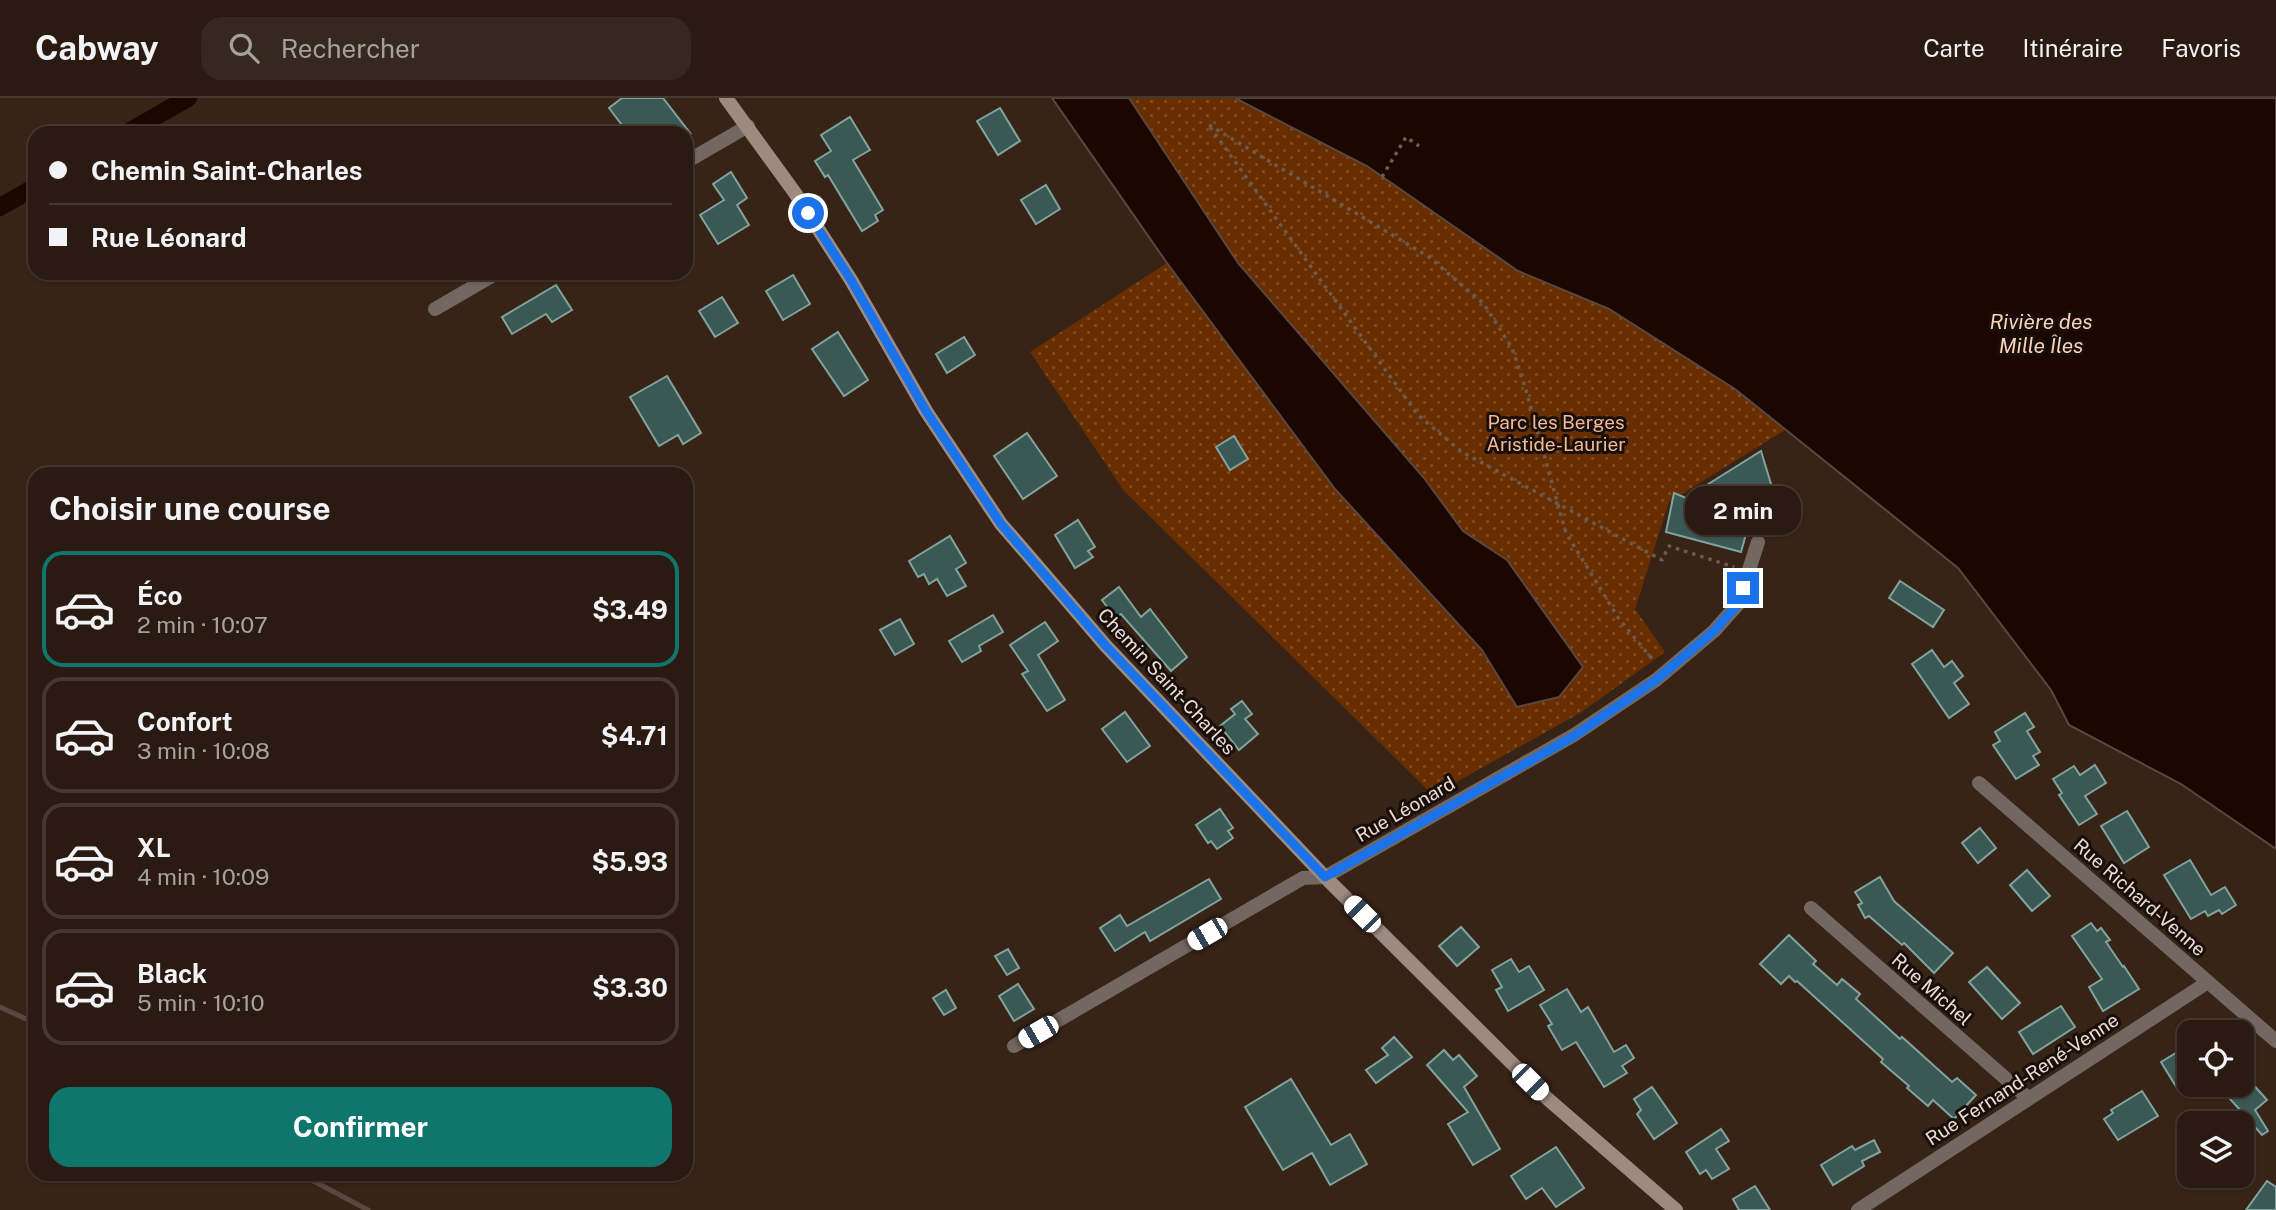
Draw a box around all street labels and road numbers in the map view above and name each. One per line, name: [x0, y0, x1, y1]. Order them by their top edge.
street label: Chemin Saint-Charles: [1094, 603, 1240, 759]
street label: Rue Léonard: [1351, 772, 1459, 846]
street label: Rue Richard-Venne: [2069, 834, 2211, 960]
street label: Rue Michel: [1888, 948, 1976, 1030]
street label: Rue Fernand-René-Venne: [1922, 1008, 2122, 1150]

